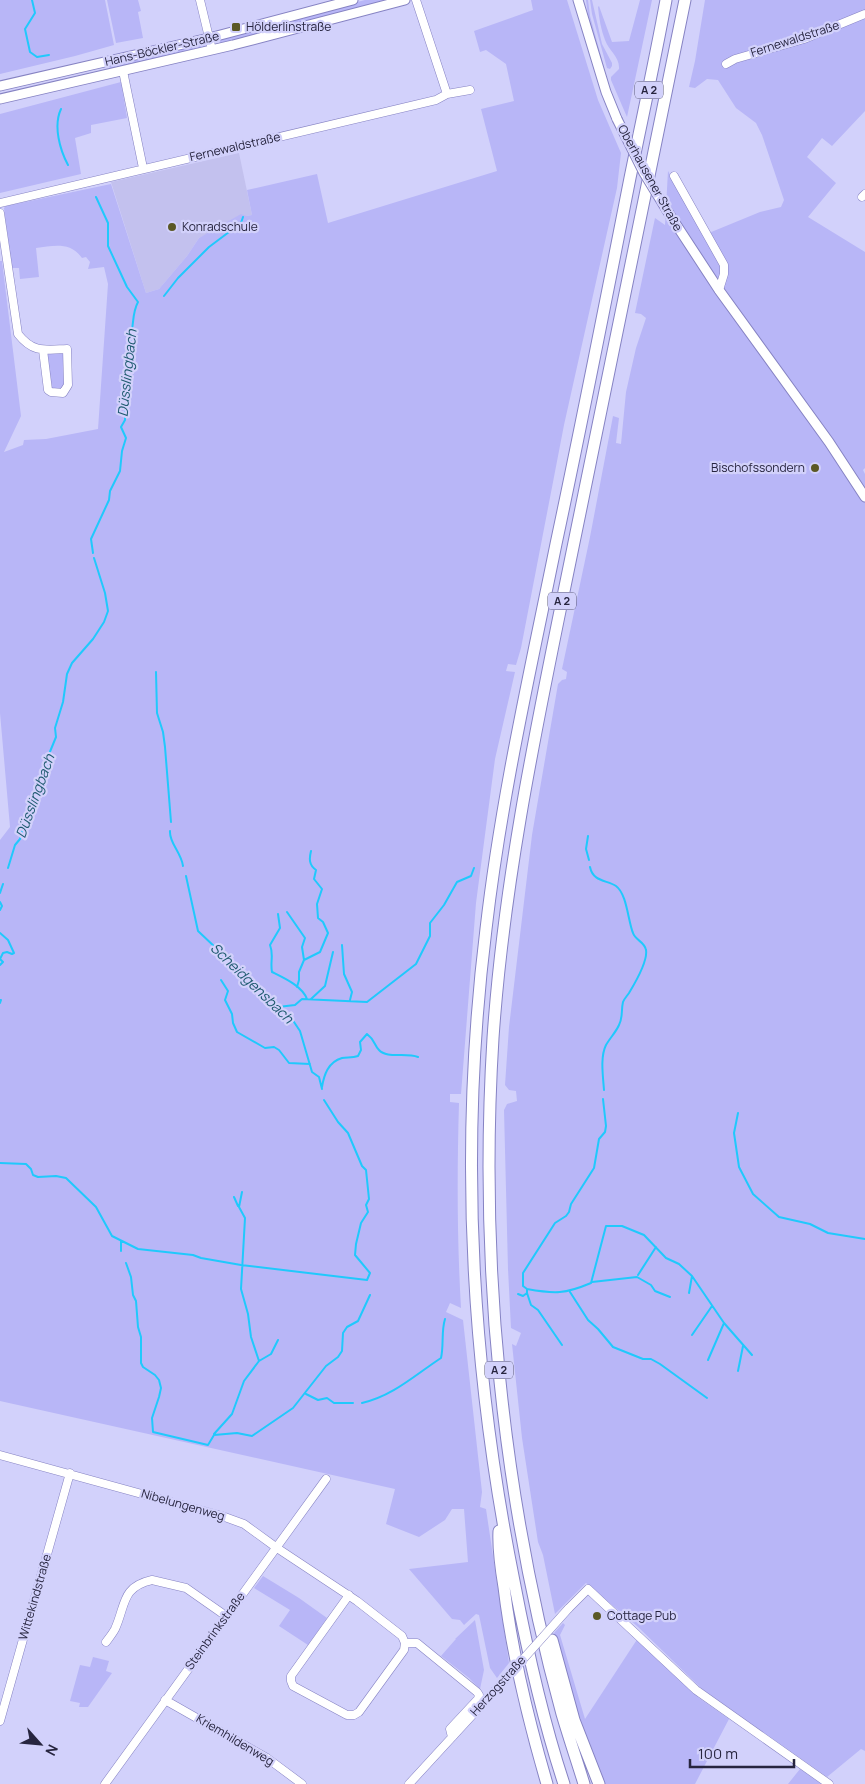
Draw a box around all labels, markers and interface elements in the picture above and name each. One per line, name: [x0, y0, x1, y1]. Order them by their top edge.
street label: Fernewaldstraße: [748, 16, 841, 61]
place label: Hölderlinstraße: [246, 18, 331, 35]
marker: Hölderlinstraße: [230, 21, 242, 33]
street label: Hans-Böckler-Straße: [103, 27, 221, 70]
road number: A 2: [635, 82, 663, 98]
street label: Oberhausener Straße: [614, 122, 687, 234]
street label: Fernewaldstraße: [188, 128, 282, 165]
place label: Konradschule: [182, 218, 258, 235]
marker: Konradschule: [166, 221, 178, 233]
water label: Düsslingbach: [112, 328, 141, 418]
place label: Bischofssondern: [711, 459, 805, 476]
marker: Bischofssondern: [809, 462, 821, 474]
road number: A 2: [548, 592, 576, 610]
water label: Düsslingbach: [11, 751, 59, 840]
water label: Scheidgensbach: [207, 938, 298, 1028]
road number: A 2: [485, 1362, 513, 1378]
street label: Nibelungenweg: [139, 1484, 227, 1525]
street label: Wittekindstraße: [14, 1552, 55, 1642]
street label: Steinbrinkstraße: [181, 1588, 249, 1673]
place label: Cottage Pub: [607, 1607, 676, 1624]
marker: Cottage Pub: [591, 1610, 603, 1622]
street label: Herzogstraße: [466, 1652, 529, 1719]
street label: Kriemhildenweg: [193, 1710, 277, 1770]
north arrow: [15, 1719, 65, 1769]
scale bar: [690, 1736, 794, 1768]
text: N: [41, 1741, 63, 1759]
text: 100 m: [698, 1743, 738, 1764]

